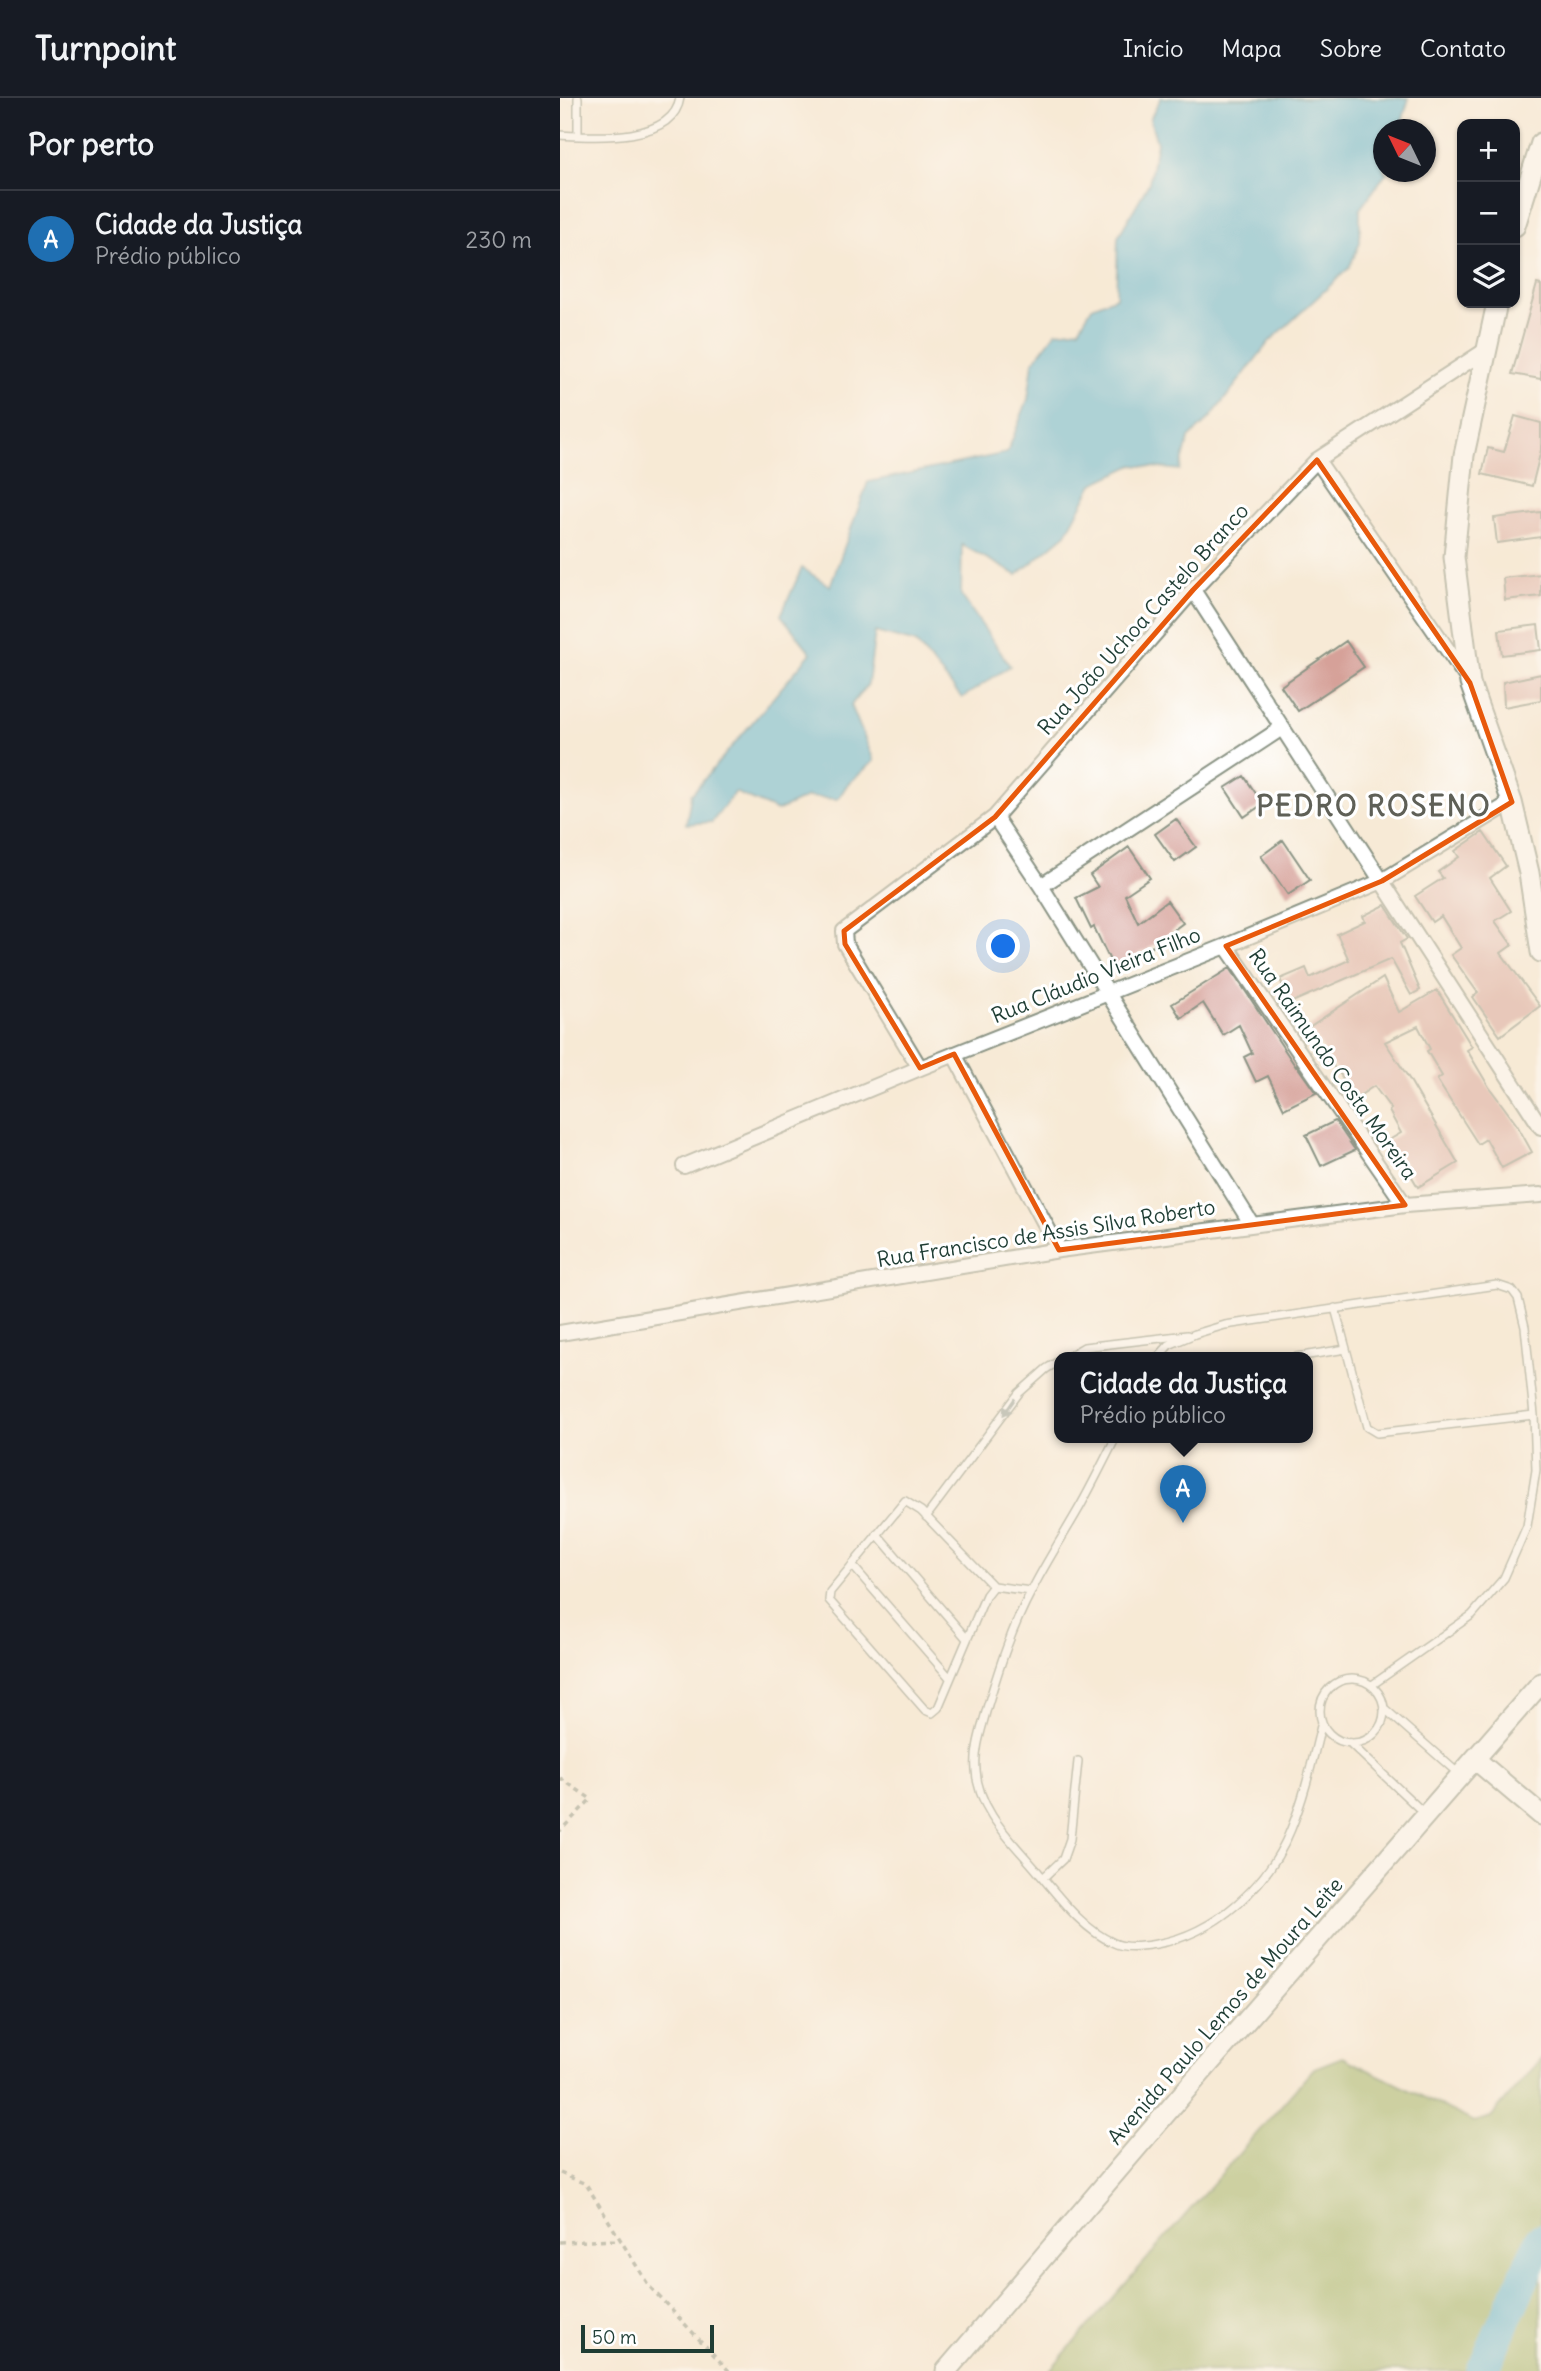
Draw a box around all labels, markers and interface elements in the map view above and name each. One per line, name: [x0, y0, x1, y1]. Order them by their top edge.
text: Turnpoint: [35, 27, 176, 69]
text: Início: [1123, 33, 1183, 63]
text: Mapa: [1221, 33, 1282, 63]
text: Sobre: [1320, 33, 1382, 63]
text: Contato: [1420, 33, 1506, 63]
north arrow: [1373, 119, 1436, 182]
map controls: [1457, 119, 1520, 308]
button: +: [1457, 119, 1520, 182]
text: Por perto: [28, 125, 154, 163]
button: −: [1457, 182, 1520, 245]
text: Cidade da Justiça: [95, 208, 302, 241]
text: A: [44, 225, 58, 254]
text: 230 m: [466, 225, 532, 254]
text: Prédio público: [95, 241, 241, 270]
button: layers: [1457, 245, 1520, 308]
street label: Rua João Uchoa Castelo Branco: [1032, 498, 1254, 740]
district label: PEDRO ROSENO: [1256, 788, 1492, 824]
street label: Rua Cláudio Vieira Filho: [987, 921, 1205, 1029]
your location: [986, 929, 1020, 963]
street label: Rua Raimundo Costa Moreira: [1243, 943, 1423, 1185]
street label: Rua Francisco de Assis Silva Roberto: [875, 1193, 1217, 1273]
popup: [1054, 1352, 1313, 1443]
text: Cidade da Justiça: [1080, 1367, 1287, 1400]
one-way arrow: [1002, 1398, 1016, 1416]
text: Prédio público: [1080, 1400, 1226, 1429]
pin: A: [1160, 1465, 1206, 1523]
street label: Avenida Paulo Lemos de Moura Leite: [1101, 1872, 1349, 2150]
scale bar: [581, 2322, 714, 2354]
text: 50 m: [592, 2325, 637, 2349]

